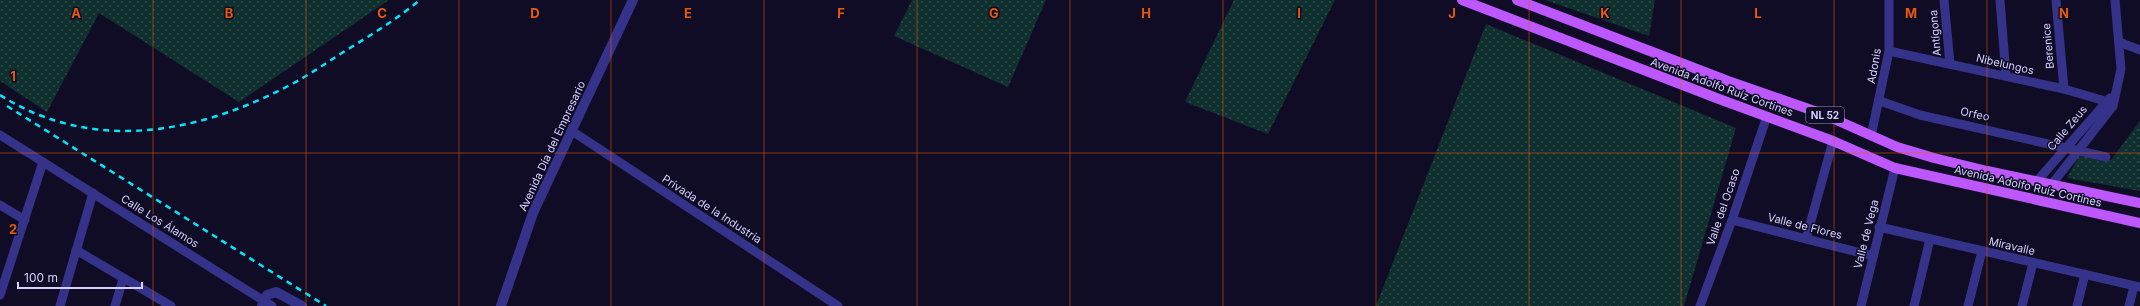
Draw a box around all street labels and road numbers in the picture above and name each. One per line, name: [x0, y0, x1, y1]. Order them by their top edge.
street label: Antígona: [1926, 9, 1944, 57]
street label: Berenice: [2039, 23, 2057, 69]
street label: Adonis: [1864, 47, 1884, 85]
street label: Nibelungos: [1975, 51, 2035, 77]
street label: Avenida Adolfo Ruíz Cortines: [1649, 55, 1795, 119]
street label: Avenida Día del Empresario: [516, 78, 589, 213]
street label: Calle Zeus: [2044, 102, 2090, 153]
street label: Orfeo: [1959, 104, 1991, 124]
road number: NL 52: [1806, 107, 1844, 123]
street label: Avenida Adolfo Ruíz Cortines: [1953, 162, 2103, 210]
street label: Valle del Ocaso: [1703, 166, 1743, 247]
street label: Privada de la Industria: [660, 172, 764, 246]
street label: Calle Los Álamos: [118, 191, 202, 251]
street label: Valle de Vega: [1851, 198, 1881, 270]
street label: Valle de Flores: [1766, 210, 1844, 242]
street label: Miravalle: [1988, 234, 2036, 258]

